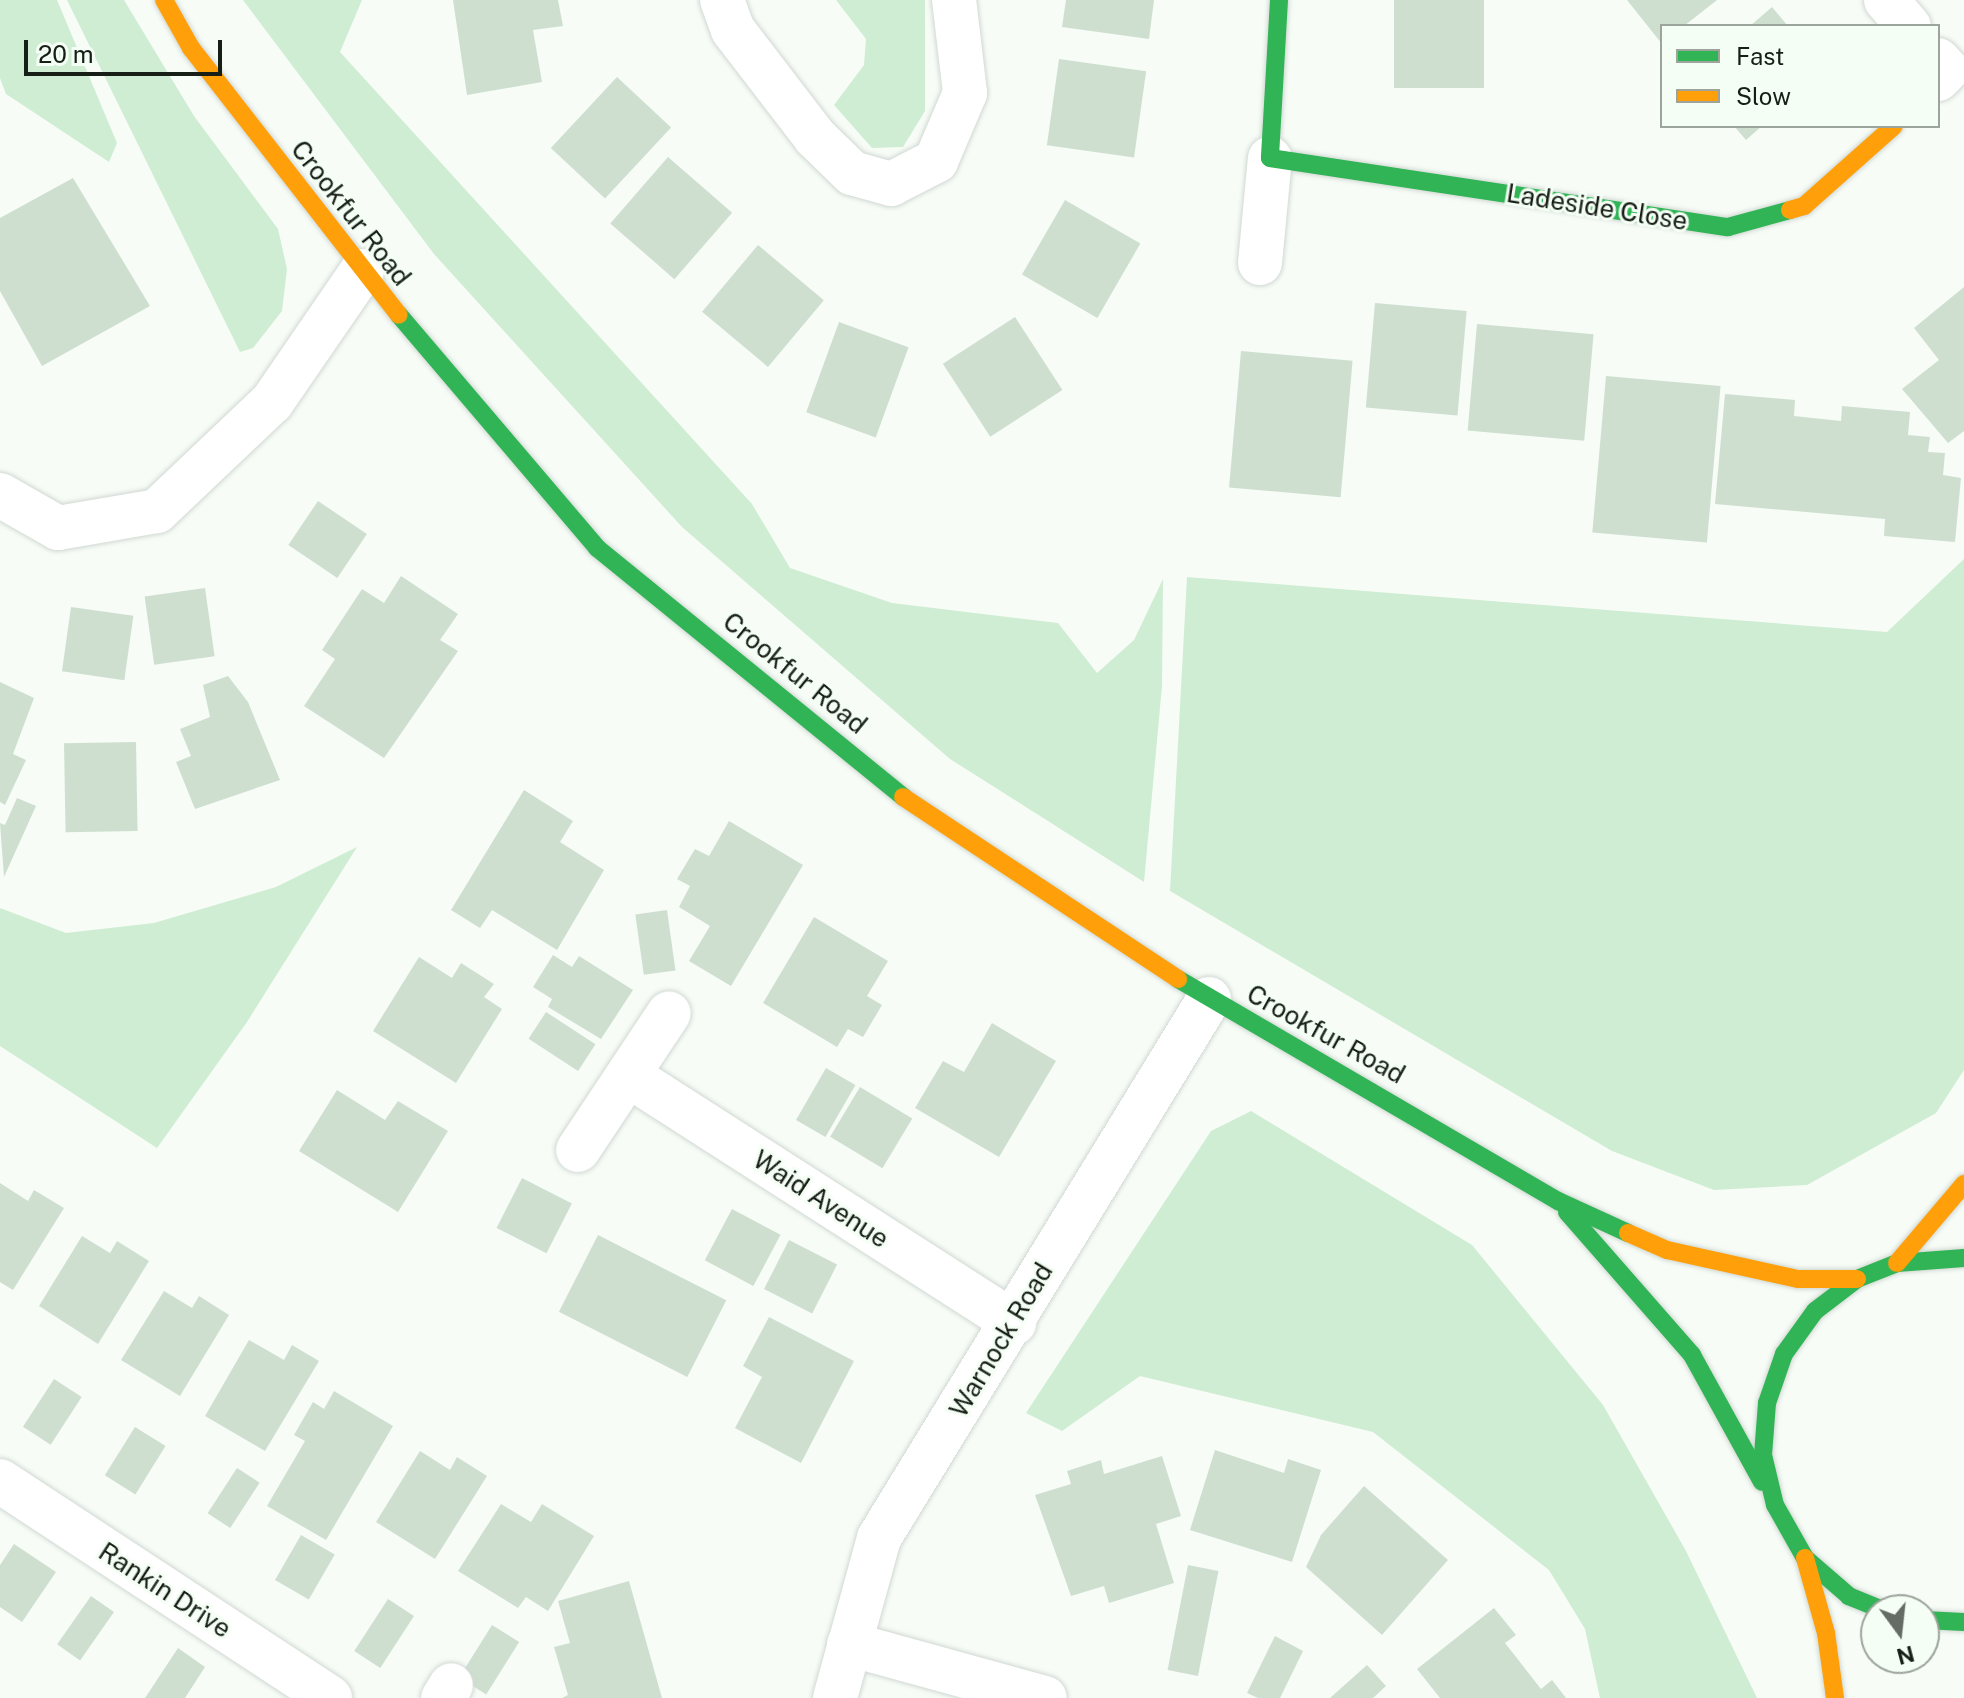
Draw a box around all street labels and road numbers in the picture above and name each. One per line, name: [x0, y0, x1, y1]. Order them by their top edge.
street label: Crookfur Road: [285, 134, 417, 292]
street label: Ladeside Close: [1504, 177, 1690, 237]
street label: Crookfur Road: [717, 606, 873, 740]
street label: Crookfur Road: [1242, 978, 1410, 1090]
street label: Waid Avenue: [747, 1144, 895, 1254]
street label: Warnock Road: [943, 1257, 1059, 1423]
street label: Rankin Drive: [93, 1536, 237, 1644]

